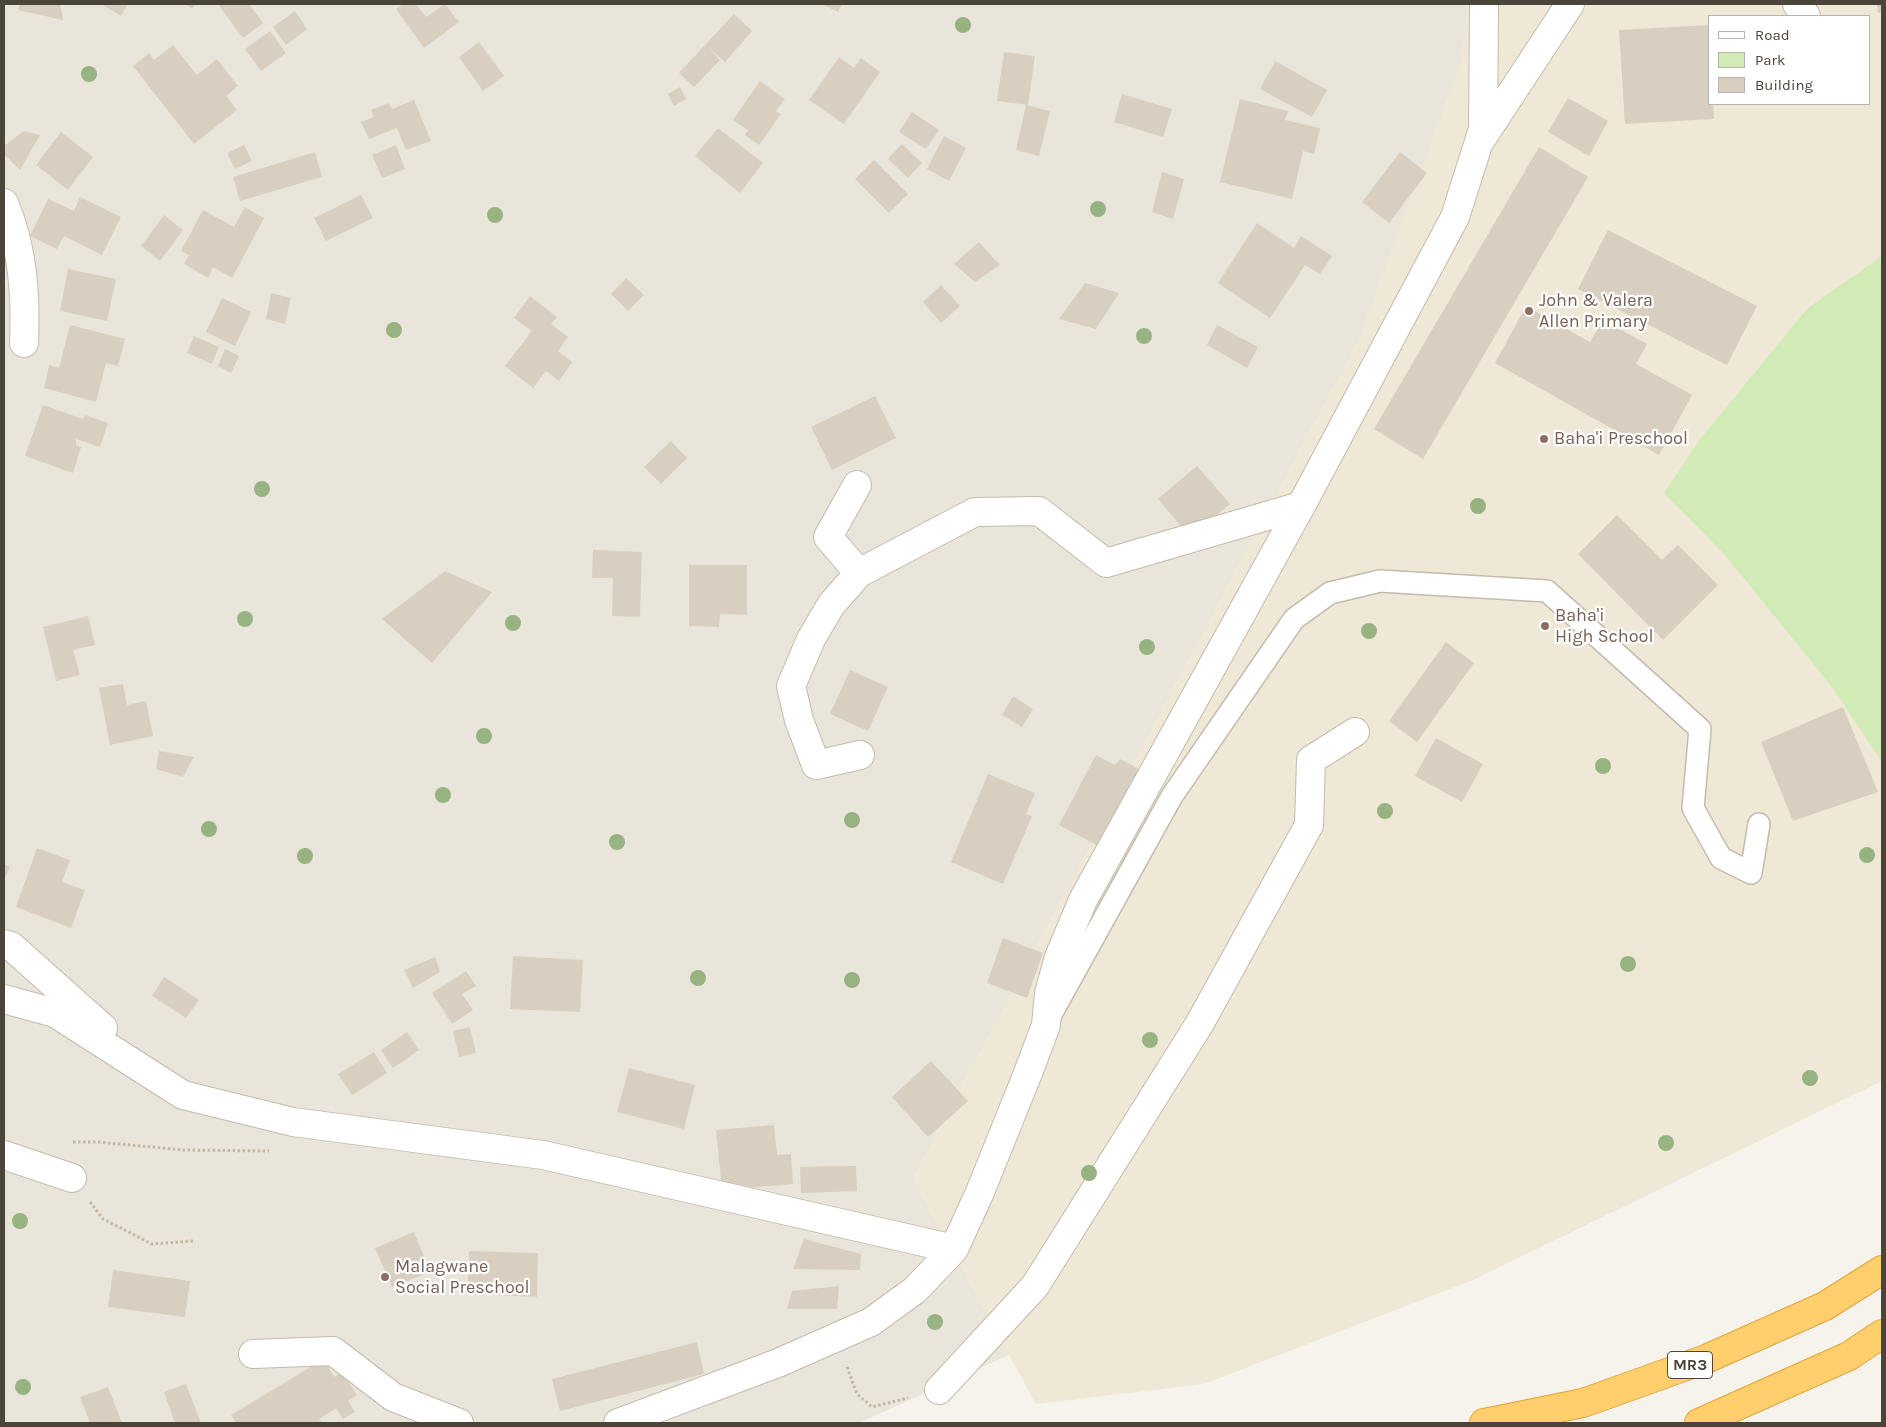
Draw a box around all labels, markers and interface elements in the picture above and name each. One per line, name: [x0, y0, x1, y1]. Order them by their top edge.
legend: [1708, 15, 1871, 105]
text: Road: [1755, 26, 1790, 44]
text: Park: [1755, 51, 1785, 69]
text: Building: [1755, 76, 1813, 94]
place label: John & Valera Allen Primary: [1539, 290, 1653, 332]
marker: John & Valera Allen Primary: [1523, 305, 1535, 317]
place label: Baha'i Preschool: [1554, 428, 1688, 450]
marker: Baha'i Preschool: [1538, 433, 1550, 445]
place label: Baha'i High School: [1555, 605, 1653, 648]
marker: Baha'i High School: [1539, 620, 1551, 632]
place label: Malagwane Social Preschool: [395, 1256, 530, 1298]
marker: Malagwane Social Preschool: [379, 1271, 391, 1283]
road number: MR3: [1668, 1352, 1712, 1378]

